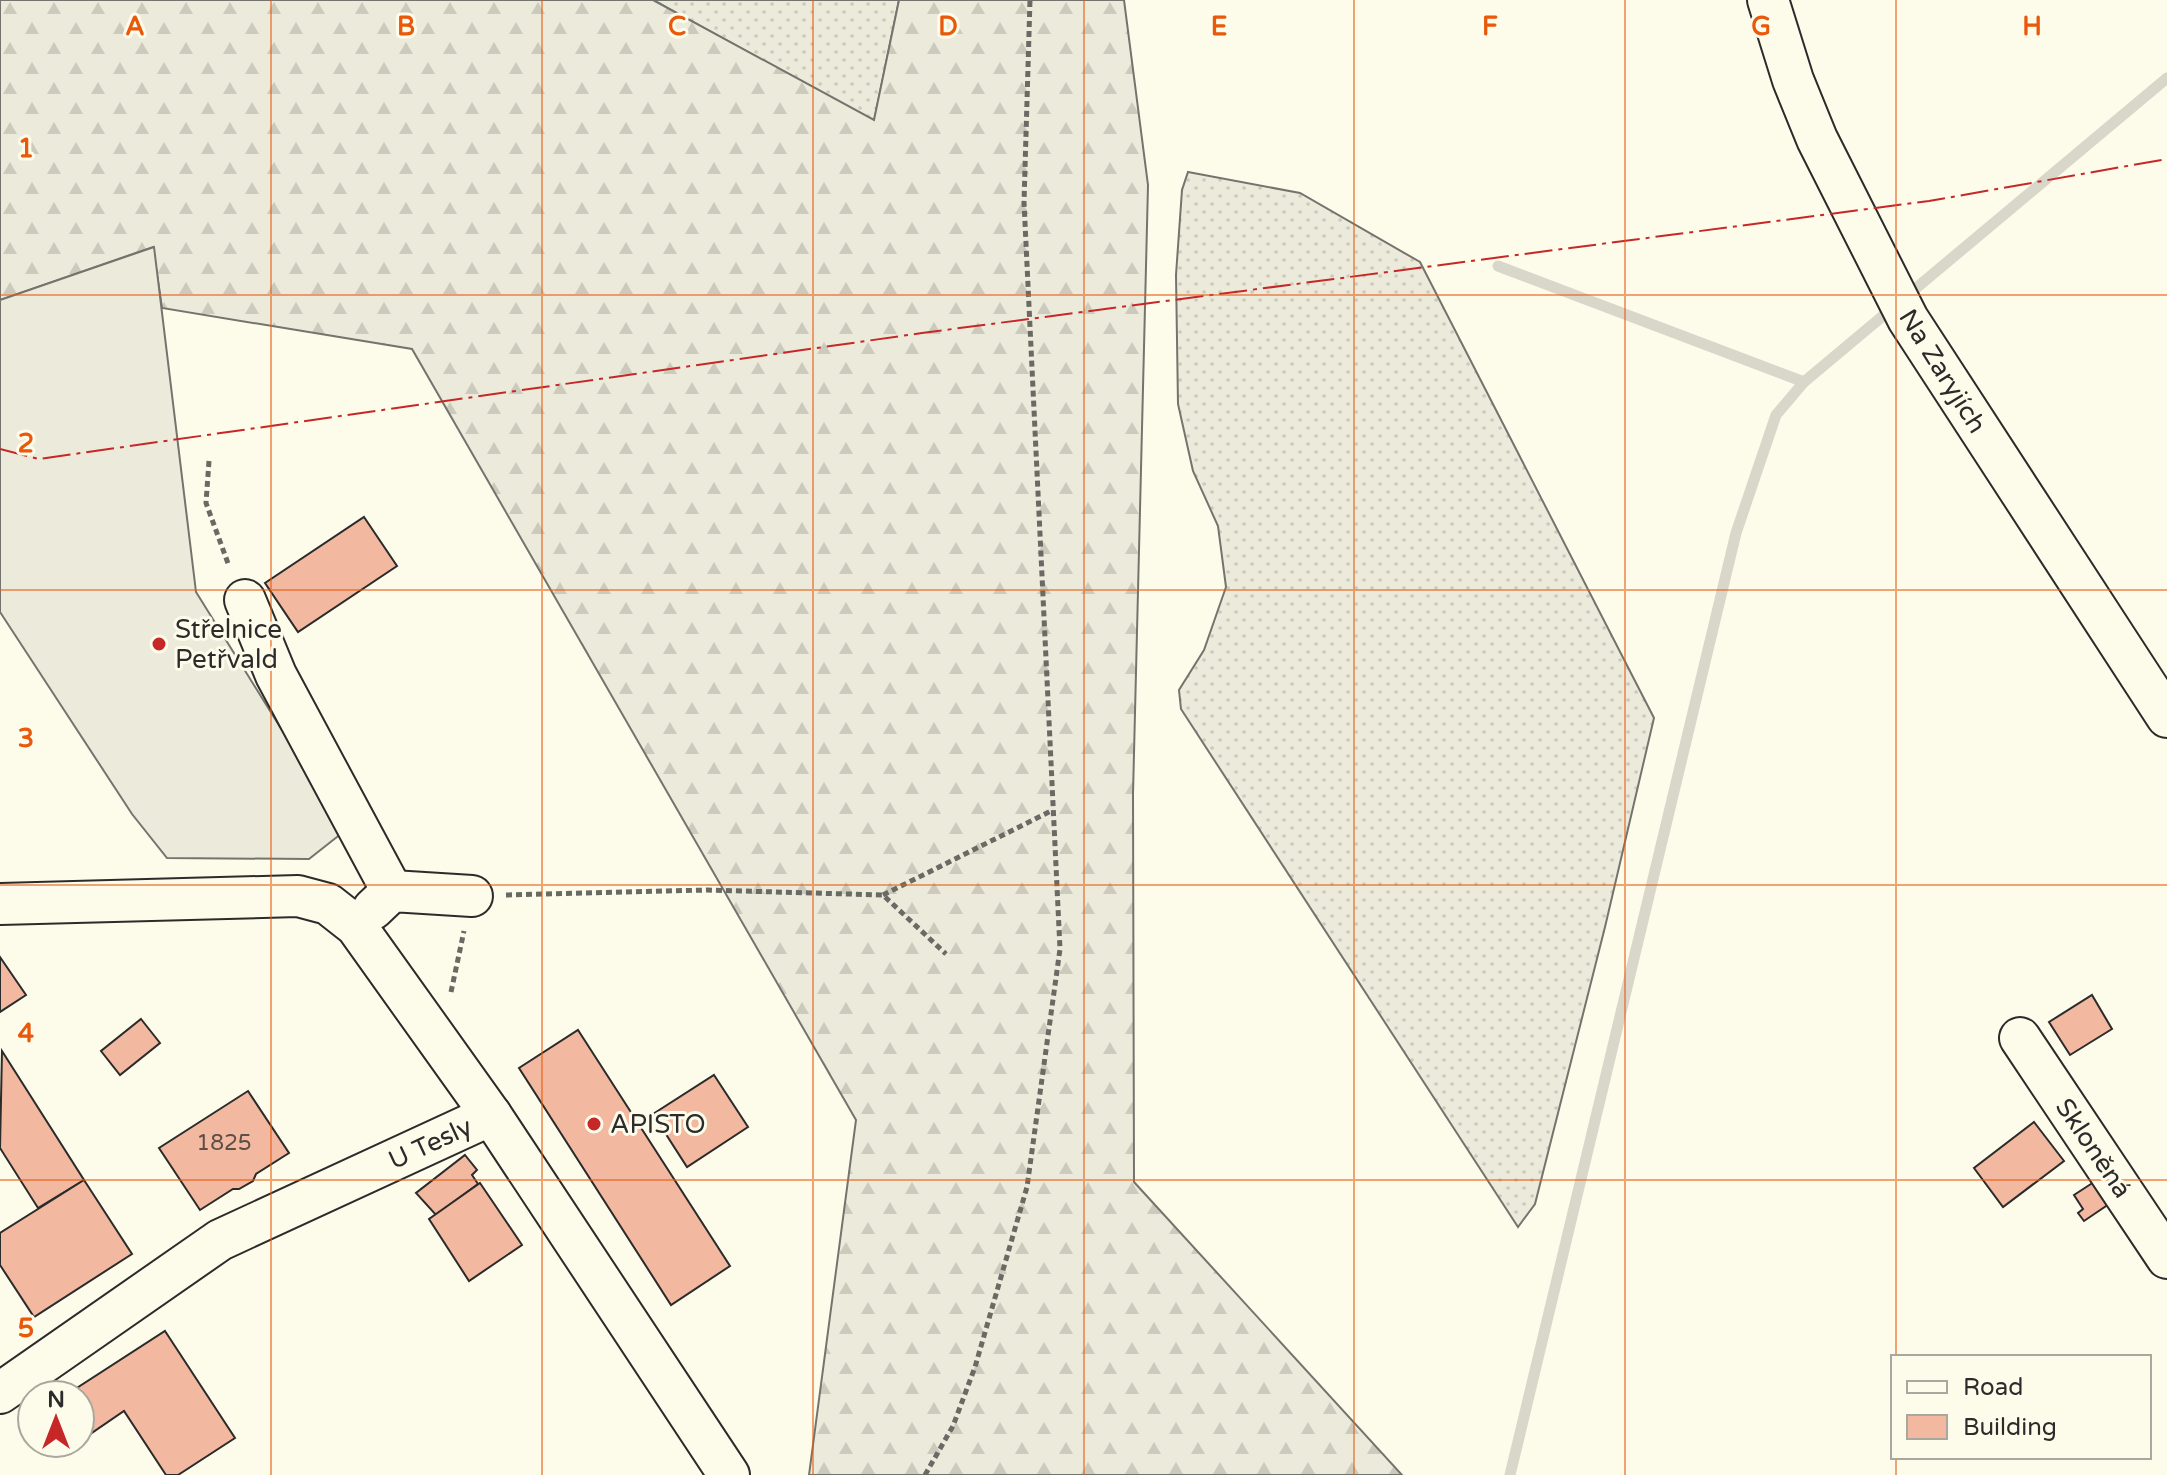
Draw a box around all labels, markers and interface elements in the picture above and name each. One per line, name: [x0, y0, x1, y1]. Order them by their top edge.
text: A: [125, 11, 145, 42]
text: B: [397, 11, 415, 42]
text: C: [668, 11, 686, 42]
text: D: [938, 11, 958, 42]
text: E: [1211, 11, 1227, 42]
text: F: [1482, 11, 1498, 42]
text: G: [1751, 11, 1771, 42]
text: H: [2022, 11, 2042, 42]
text: 1: [18, 133, 34, 164]
street label: Na Zaryjích: [1892, 304, 1993, 439]
text: 2: [18, 428, 34, 459]
place label: Střelnice Petřvald: [175, 614, 282, 675]
marker: Střelnice Petřvald: [150, 635, 168, 653]
text: 3: [18, 723, 34, 754]
text: 4: [18, 1018, 34, 1049]
street label: Skloněná: [2049, 1093, 2138, 1204]
place label: APISTO: [610, 1109, 706, 1140]
street label: U Tesly: [384, 1111, 477, 1176]
marker: APISTO: [585, 1115, 603, 1133]
house number: 1825: [196, 1130, 252, 1156]
text: 5: [18, 1313, 34, 1344]
legend: [1891, 1355, 2151, 1459]
text: Road: [1963, 1373, 2023, 1402]
north arrow: [16, 1379, 96, 1459]
text: N: [47, 1387, 65, 1413]
text: Building: [1963, 1413, 2057, 1442]

